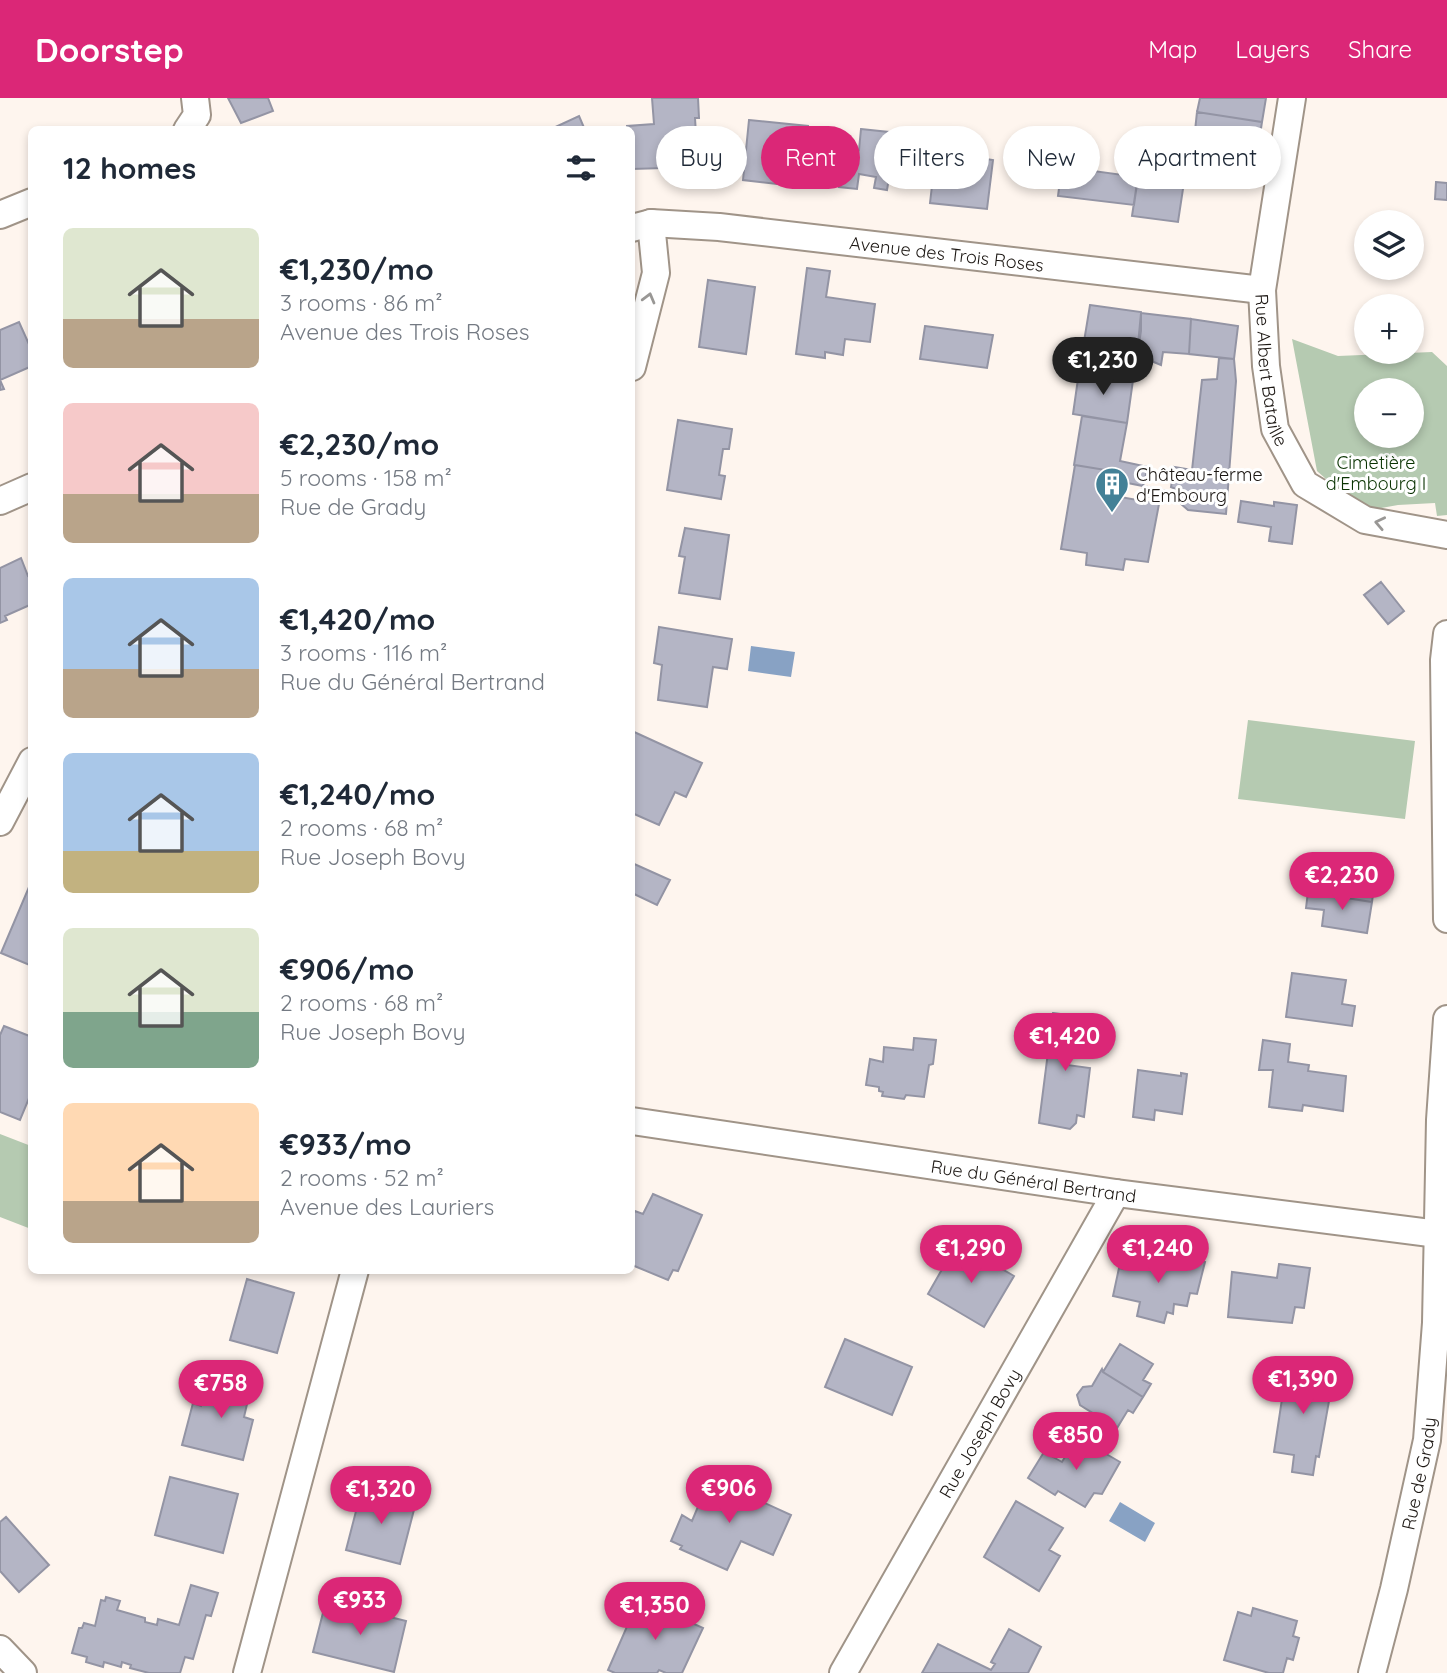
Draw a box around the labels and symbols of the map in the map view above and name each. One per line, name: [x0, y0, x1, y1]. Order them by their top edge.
street label: Avenue des Trois Roses: [848, 231, 1045, 276]
one-way arrow: [641, 292, 655, 304]
street label: Rue Albert Bataille: [1251, 293, 1294, 450]
pin: €1,230: [1046, 338, 1160, 397]
park label: Cimetière d'Embourg I: [1326, 451, 1426, 495]
place label: Château-ferme d'Embourg: [1136, 463, 1263, 507]
building icon: Château-ferme d'Embourg: [1093, 465, 1131, 514]
one-way arrow: [1374, 517, 1386, 532]
pin: €2,230: [1285, 852, 1399, 912]
pin: €1,420: [1008, 1014, 1122, 1073]
street label: Rue du Général Bertrand: [929, 1154, 1138, 1207]
pin: €1,290: [914, 1226, 1028, 1285]
pin: €1,240: [1101, 1226, 1215, 1285]
pin: €1,390: [1246, 1356, 1360, 1416]
pin: €758: [180, 1360, 262, 1420]
street label: Rue Joseph Bovy: [934, 1364, 1025, 1502]
pin: €850: [1035, 1412, 1117, 1472]
street label: Rue de Grady: [1396, 1416, 1440, 1532]
pin: €1,320: [324, 1466, 438, 1526]
pin: €906: [688, 1466, 770, 1525]
pin: €933: [319, 1578, 401, 1637]
pin: €1,350: [598, 1582, 712, 1642]

